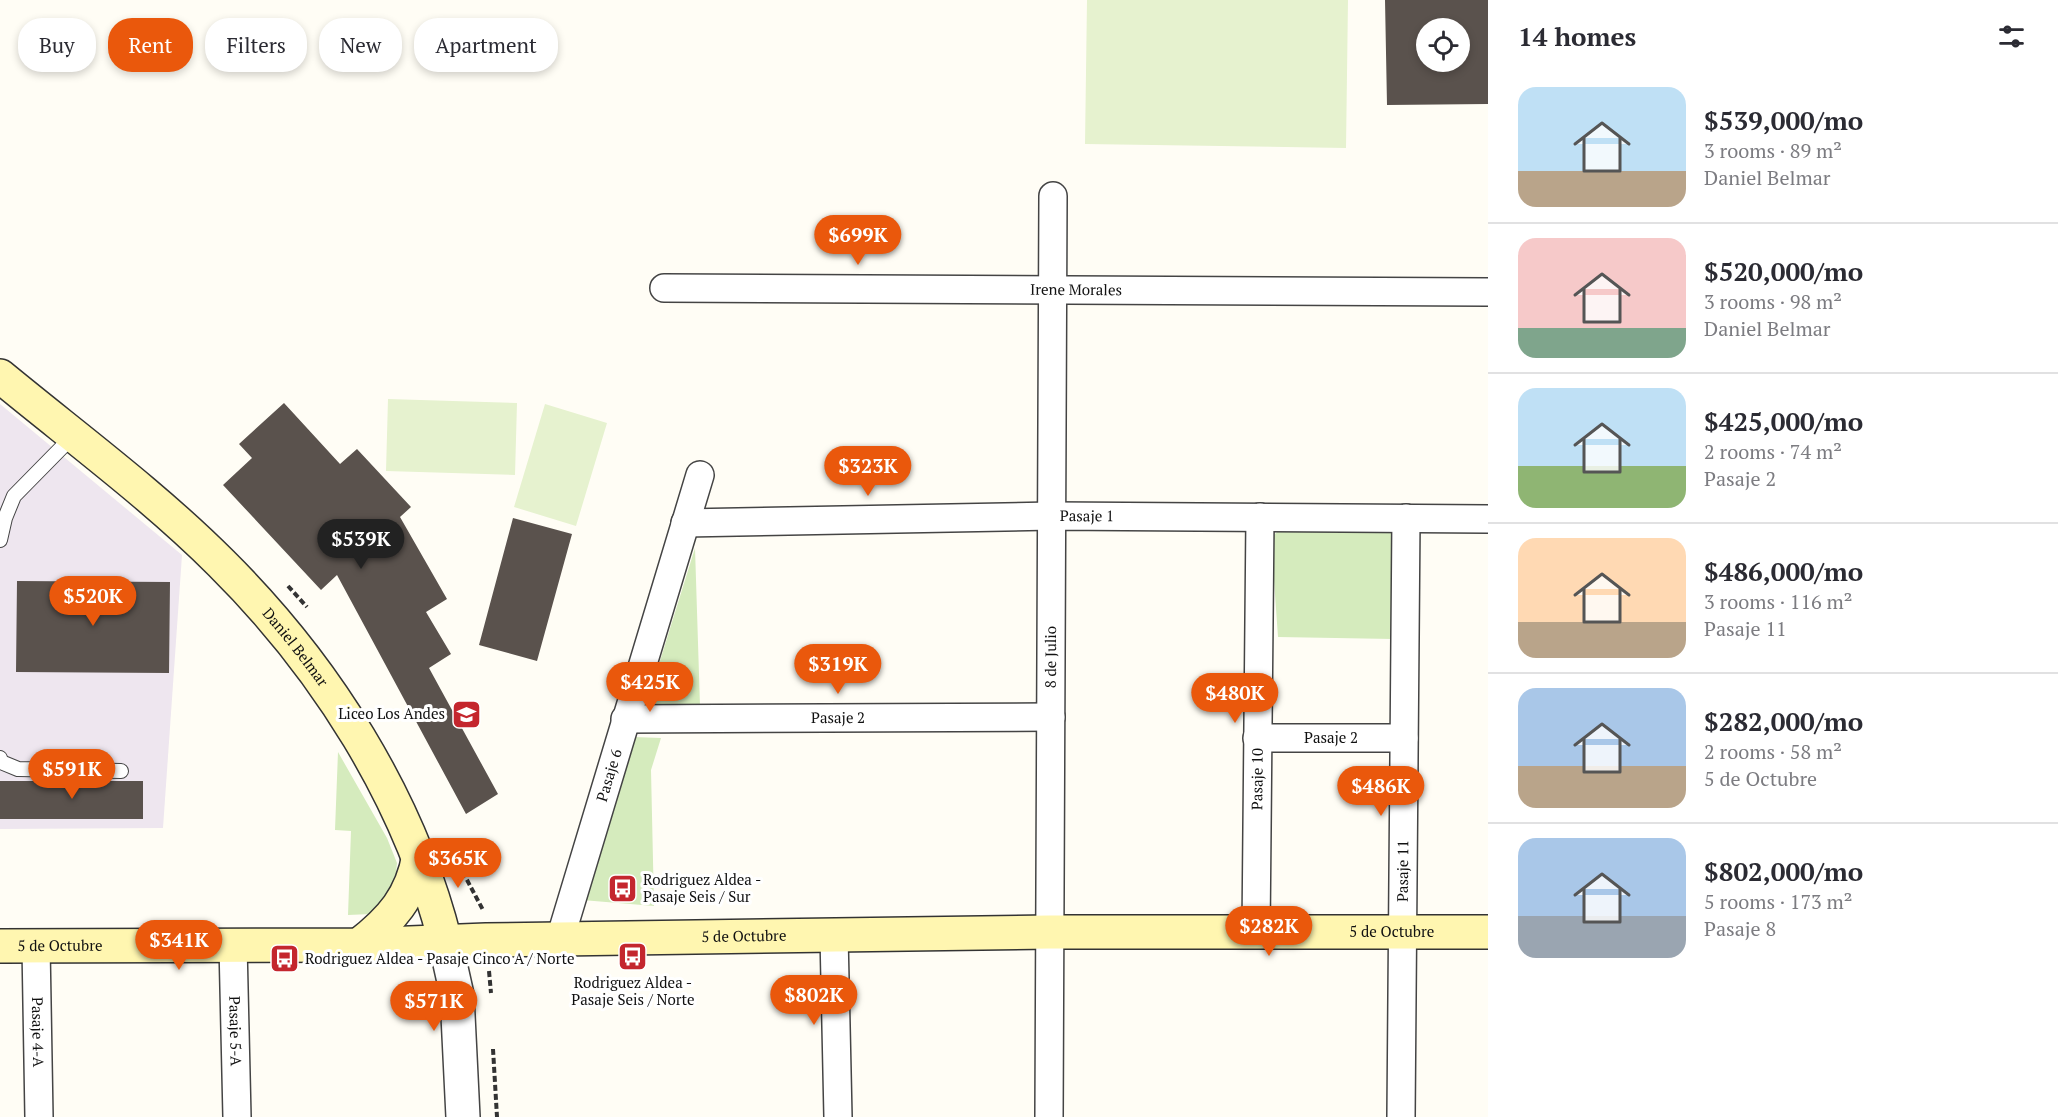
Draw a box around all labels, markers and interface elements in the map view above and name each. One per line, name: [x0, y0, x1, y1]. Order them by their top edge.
chip: Buy: [18, 18, 96, 72]
chip: Rent: [108, 18, 193, 72]
chip: Filters: [205, 18, 307, 72]
chip: New: [319, 18, 402, 72]
chip: Apartment: [414, 18, 558, 72]
map controls: [1416, 18, 1470, 72]
button: locate: [1416, 18, 1470, 72]
text: 14 homes: [1518, 19, 1636, 53]
icon: filters: [1995, 20, 2028, 53]
text: $539,000/mo: [1704, 103, 1863, 137]
icon: home: [1566, 111, 1638, 183]
text: 3 rooms · 89 m²: [1704, 137, 1842, 164]
text: Daniel Belmar: [1704, 164, 1831, 191]
pin: $699K: [816, 215, 900, 266]
text: $699K: [828, 221, 888, 248]
text: $520,000/mo: [1704, 254, 1863, 288]
icon: home: [1566, 262, 1638, 334]
street label: Irene Morales: [1030, 279, 1122, 299]
text: 3 rooms · 98 m²: [1704, 288, 1842, 315]
text: Daniel Belmar: [1704, 315, 1831, 342]
text: $425,000/mo: [1704, 404, 1863, 438]
icon: home: [1566, 412, 1638, 484]
text: 2 rooms · 74 m²: [1704, 438, 1842, 465]
pin: $323K: [826, 446, 910, 497]
text: $323K: [838, 452, 898, 479]
text: Pasaje 2: [1704, 465, 1776, 492]
street label: Pasaje 1: [1060, 505, 1114, 525]
pin: $539K: [319, 519, 403, 570]
text: $539K: [331, 525, 391, 552]
text: $486,000/mo: [1704, 554, 1863, 588]
icon: home: [1566, 562, 1638, 634]
pin: $520K: [51, 576, 135, 627]
text: $520K: [63, 582, 123, 609]
text: 3 rooms · 116 m²: [1704, 588, 1852, 615]
street label: Daniel Belmar: [259, 603, 333, 690]
text: Pasaje 11: [1704, 615, 1787, 642]
street label: 8 de Julio: [1040, 626, 1060, 688]
pin: $319K: [796, 644, 880, 695]
text: $319K: [808, 650, 868, 677]
pin: $425K: [608, 662, 692, 713]
text: $425K: [620, 668, 680, 695]
pin: $480K: [1193, 673, 1277, 724]
text: $480K: [1205, 679, 1265, 706]
school or university icon: Liceo Los Andes: [450, 698, 482, 730]
place label: Liceo Los Andes: [338, 703, 445, 723]
text: $282,000/mo: [1704, 704, 1863, 738]
street label: Pasaje 2: [811, 707, 865, 727]
icon: home: [1566, 712, 1638, 784]
street label: Pasaje 2: [1304, 727, 1358, 747]
text: 2 rooms · 58 m²: [1704, 738, 1842, 765]
street label: Pasaje 6: [591, 746, 626, 804]
street label: Pasaje 10: [1246, 748, 1267, 810]
pin: $591K: [30, 749, 114, 800]
text: $591K: [42, 755, 102, 782]
text: 5 de Octubre: [1704, 765, 1817, 792]
pin: $486K: [1339, 766, 1423, 817]
text: $486K: [1351, 772, 1411, 799]
pin: $365K: [416, 838, 500, 889]
street label: Pasaje 11: [1392, 840, 1412, 902]
text: $365K: [428, 844, 488, 871]
text: $802,000/mo: [1704, 854, 1863, 888]
icon: home: [1566, 862, 1638, 934]
place label: Rodriguez Aldea - Pasaje Seis / Sur: [643, 869, 761, 906]
bus stop icon: Rodriguez Aldea - Pasaje Seis / Sur: [606, 873, 638, 905]
text: 5 rooms · 173 m²: [1704, 888, 1852, 915]
pin: $282K: [1227, 906, 1311, 957]
text: $282K: [1239, 912, 1299, 939]
text: Pasaje 8: [1704, 915, 1776, 942]
pin: $341K: [137, 920, 221, 971]
street label: 5 de Octubre: [1349, 921, 1434, 941]
street label: 5 de Octubre: [701, 925, 786, 946]
text: $341K: [149, 926, 209, 953]
street label: 5 de Octubre: [17, 935, 103, 955]
bus stop icon: Rodriguez Aldea - Pasaje Seis / Norte: [617, 940, 649, 972]
bus stop icon: Rodriguez Aldea - Pasaje Cinco A / Norte: [268, 943, 300, 975]
place label: Rodriguez Aldea - Pasaje Cinco A / Norte: [305, 948, 575, 968]
place label: Rodriguez Aldea - Pasaje Seis / Norte: [571, 972, 695, 1009]
pin: $802K: [772, 975, 856, 1026]
pin: $571K: [392, 981, 476, 1032]
text: $802K: [784, 981, 844, 1008]
text: $571K: [404, 987, 464, 1014]
street label: Pasaje 5-A: [225, 996, 247, 1067]
street label: Pasaje 4-A: [28, 997, 49, 1068]

